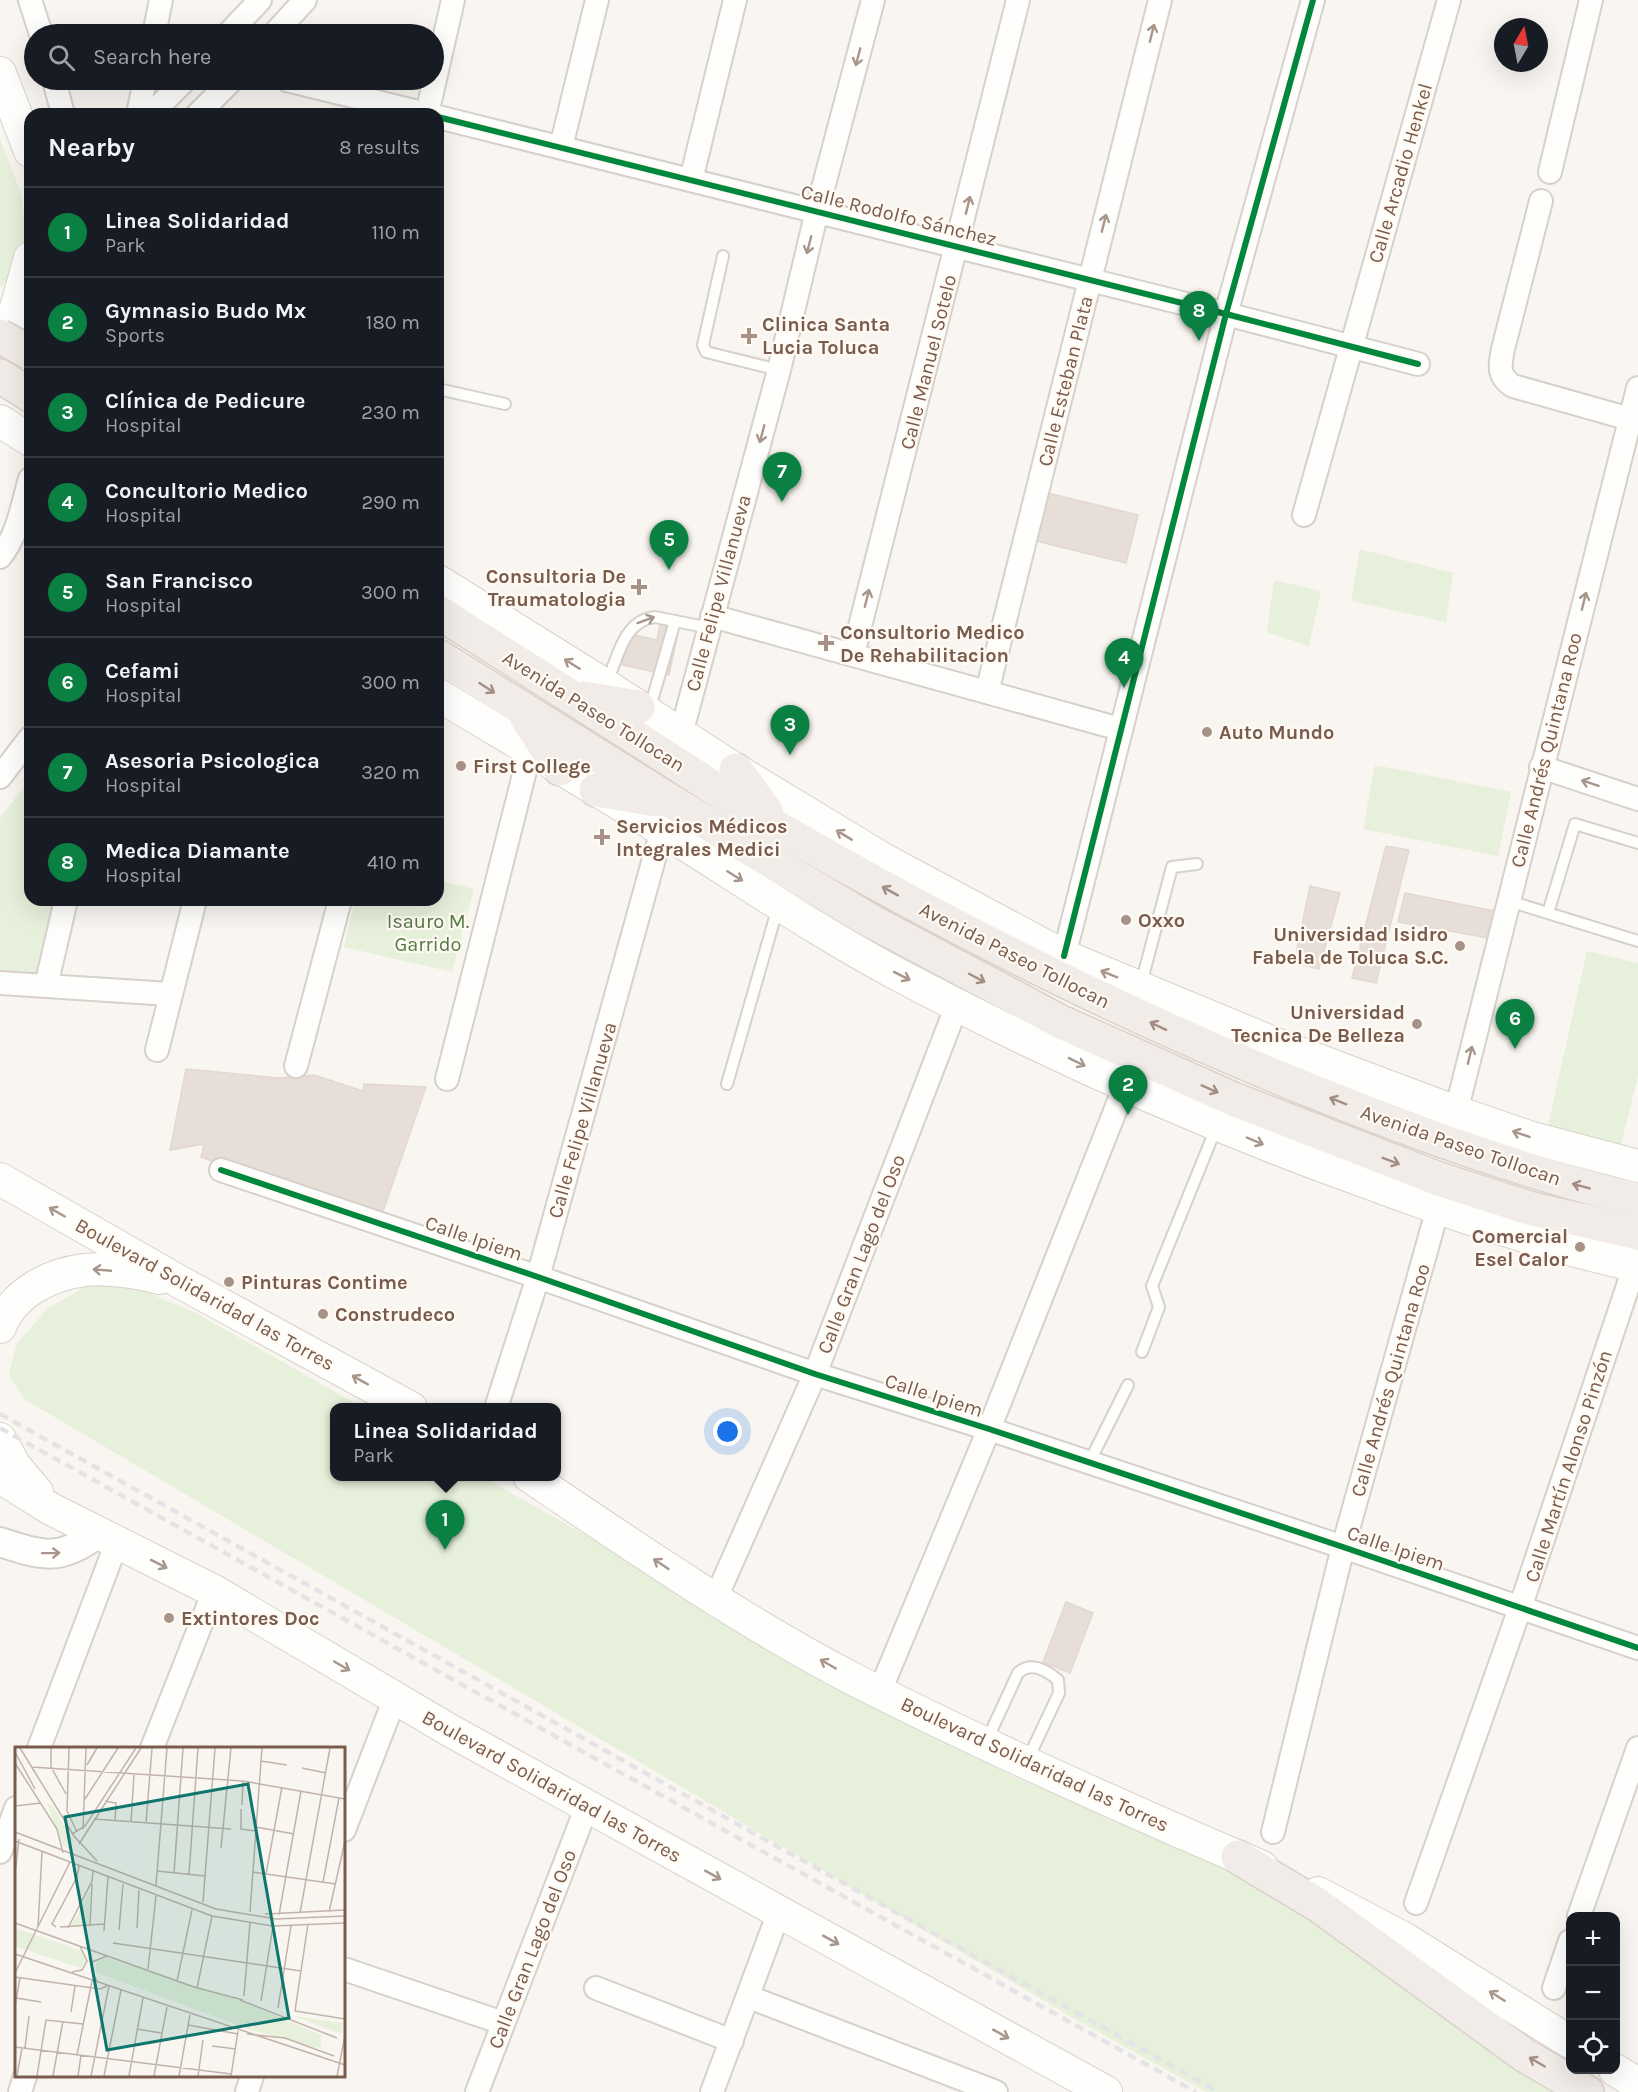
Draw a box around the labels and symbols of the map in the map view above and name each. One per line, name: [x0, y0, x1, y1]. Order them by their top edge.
north arrow: [1494, 18, 1548, 72]
one-way arrow: [1146, 24, 1158, 43]
one-way arrow: [852, 47, 863, 66]
street label: Calle Arcadio Henkel: [1364, 81, 1437, 266]
street label: Calle Rodolfo Sánchez: [799, 180, 999, 251]
one-way arrow: [962, 196, 974, 215]
one-way arrow: [1099, 213, 1111, 232]
one-way arrow: [803, 236, 815, 255]
street label: Calle Manuel Sotelo: [896, 272, 961, 452]
pin: 8: [1180, 292, 1218, 341]
street label: Calle Esteban Plata: [1033, 293, 1098, 469]
place label: Clinica Santa Lucia Toluca: [762, 313, 890, 359]
marker: Clinica Santa Lucia Toluca: [740, 327, 758, 345]
one-way arrow: [755, 425, 767, 444]
pin: 7: [762, 452, 802, 502]
street label: Calle Felipe Villanueva: [681, 492, 756, 694]
pin: 5: [650, 520, 688, 570]
place label: Consultoria De Traumatologia: [486, 565, 626, 611]
marker: Consultoria De Traumatologia: [630, 578, 648, 596]
one-way arrow: [862, 589, 874, 608]
one-way arrow: [1578, 592, 1590, 611]
one-way arrow: [636, 614, 654, 625]
place label: Consultorio Medico De Rehabilitacion: [840, 621, 1024, 667]
street label: Calle Andrés Quintana Roo: [1506, 630, 1587, 870]
marker: Consultorio Medico De Rehabilitacion: [817, 634, 835, 652]
pin: 4: [1104, 638, 1144, 688]
street label: Avenida Paseo Tollocan: [498, 646, 689, 777]
one-way arrow: [564, 658, 581, 670]
one-way arrow: [478, 682, 495, 694]
pin: 3: [770, 706, 810, 755]
place label: Auto Mundo: [1219, 721, 1334, 744]
marker: Auto Mundo: [1200, 725, 1214, 739]
place label: First College: [473, 755, 591, 778]
marker: First College: [454, 759, 468, 773]
one-way arrow: [1581, 777, 1600, 788]
place label: Servicios Médicos Integrales Medici: [616, 815, 788, 861]
marker: Servicios Médicos Integrales Medici: [593, 828, 611, 846]
one-way arrow: [835, 829, 852, 842]
one-way arrow: [726, 870, 743, 882]
one-way arrow: [882, 885, 899, 897]
street label: Avenida Paseo Tollocan: [916, 897, 1114, 1013]
place label: Oxxo: [1138, 909, 1185, 932]
park label: Isauro M. Garrido: [387, 910, 469, 956]
marker: Oxxo: [1119, 913, 1133, 927]
place label: Universidad Isidro Fabela de Toluca S.C.: [1252, 923, 1448, 969]
marker: Universidad Isidro Fabela de Toluca S.C.: [1453, 939, 1467, 953]
one-way arrow: [1100, 968, 1119, 979]
one-way arrow: [892, 971, 910, 983]
one-way arrow: [968, 972, 985, 984]
pin: 6: [1496, 1000, 1534, 1049]
place label: Universidad Tecnica De Belleza: [1231, 1001, 1405, 1047]
marker: Universidad Tecnica De Belleza: [1410, 1017, 1424, 1031]
street label: Calle Felipe Villanueva: [543, 1019, 621, 1221]
one-way arrow: [1149, 1019, 1167, 1031]
one-way arrow: [1465, 1046, 1477, 1065]
one-way arrow: [1067, 1057, 1085, 1069]
pin: 2: [1108, 1066, 1148, 1115]
one-way arrow: [1200, 1084, 1219, 1095]
one-way arrow: [1329, 1095, 1347, 1106]
street label: Avenida Paseo Tollocan: [1358, 1100, 1564, 1191]
one-way arrow: [1512, 1128, 1531, 1139]
one-way arrow: [1246, 1136, 1264, 1147]
street label: Calle Gran Lago del Oso: [813, 1151, 910, 1357]
one-way arrow: [1381, 1156, 1400, 1167]
one-way arrow: [1572, 1180, 1591, 1191]
one-way arrow: [49, 1205, 66, 1217]
street label: Calle Ipiem: [422, 1211, 526, 1266]
street label: Boulevard Solidaridad las Torres: [71, 1213, 338, 1375]
place label: Comercial Esel Calor: [1472, 1225, 1568, 1271]
marker: Comercial Esel Calor: [1573, 1240, 1587, 1254]
street label: Calle Andrés Quintana Roo: [1346, 1261, 1435, 1499]
one-way arrow: [93, 1264, 112, 1275]
place label: Pinturas Contime: [241, 1271, 408, 1294]
marker: Pinturas Contime: [222, 1275, 236, 1289]
place label: Construdeco: [335, 1303, 455, 1326]
marker: Construdeco: [316, 1307, 330, 1321]
street label: Calle Martín Alonso Pinzón: [1520, 1347, 1617, 1585]
street label: Calle Ipiem: [882, 1369, 986, 1422]
one-way arrow: [351, 1374, 369, 1385]
your location: [713, 1417, 742, 1446]
pin: 1: [426, 1500, 464, 1550]
street label: Calle Ipiem: [1344, 1521, 1448, 1576]
one-way arrow: [41, 1548, 60, 1559]
one-way arrow: [653, 1558, 670, 1570]
one-way arrow: [150, 1559, 168, 1570]
place label: Extintores Doc: [181, 1607, 320, 1630]
marker: Extintores Doc: [162, 1611, 176, 1625]
one-way arrow: [820, 1658, 837, 1670]
one-way arrow: [333, 1661, 350, 1673]
street label: Boulevard Solidaridad las Torres: [897, 1692, 1172, 1837]
street label: Boulevard Solidaridad las Torres: [418, 1705, 685, 1867]
inset map: [15, 1747, 345, 2077]
street label: Calle Gran Lago del Oso: [484, 1846, 581, 2052]
one-way arrow: [704, 1869, 721, 1881]
one-way arrow: [821, 1935, 839, 1946]
one-way arrow: [1489, 1990, 1506, 2002]
one-way arrow: [992, 2029, 1010, 2040]
one-way arrow: [1529, 2056, 1546, 2068]

